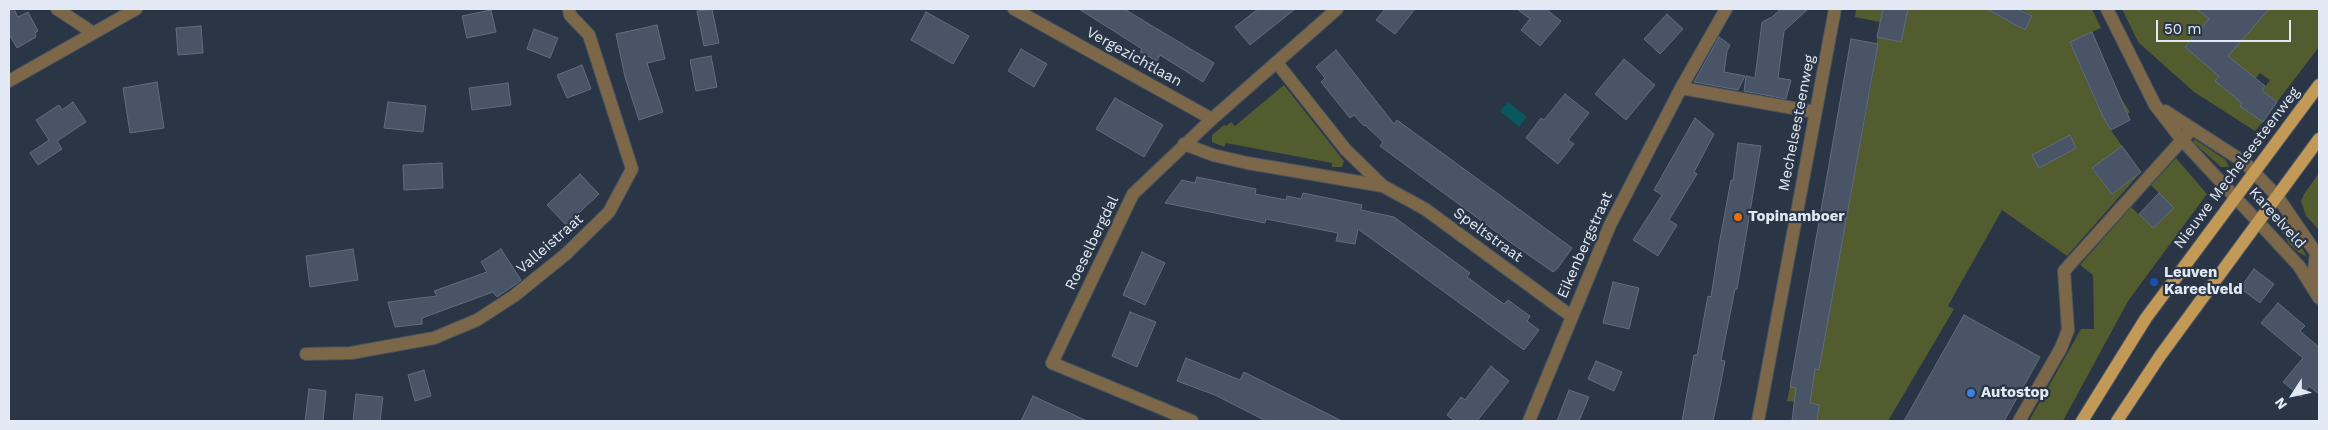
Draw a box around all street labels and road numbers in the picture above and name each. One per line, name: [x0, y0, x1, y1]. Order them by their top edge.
street label: Vergezichtlaan: [1083, 23, 1185, 91]
street label: Mechelsesteenweg: [1775, 53, 1819, 193]
street label: Nieuwe Mechelsesteenweg: [2170, 84, 2304, 252]
street label: Kareelveld: [2245, 184, 2309, 252]
street label: Eikenbergstraat: [1553, 189, 1617, 301]
street label: Roeselbergdal: [1061, 193, 1123, 293]
street label: Speltstraat: [1450, 204, 1526, 266]
street label: Valleistraat: [513, 210, 587, 278]

